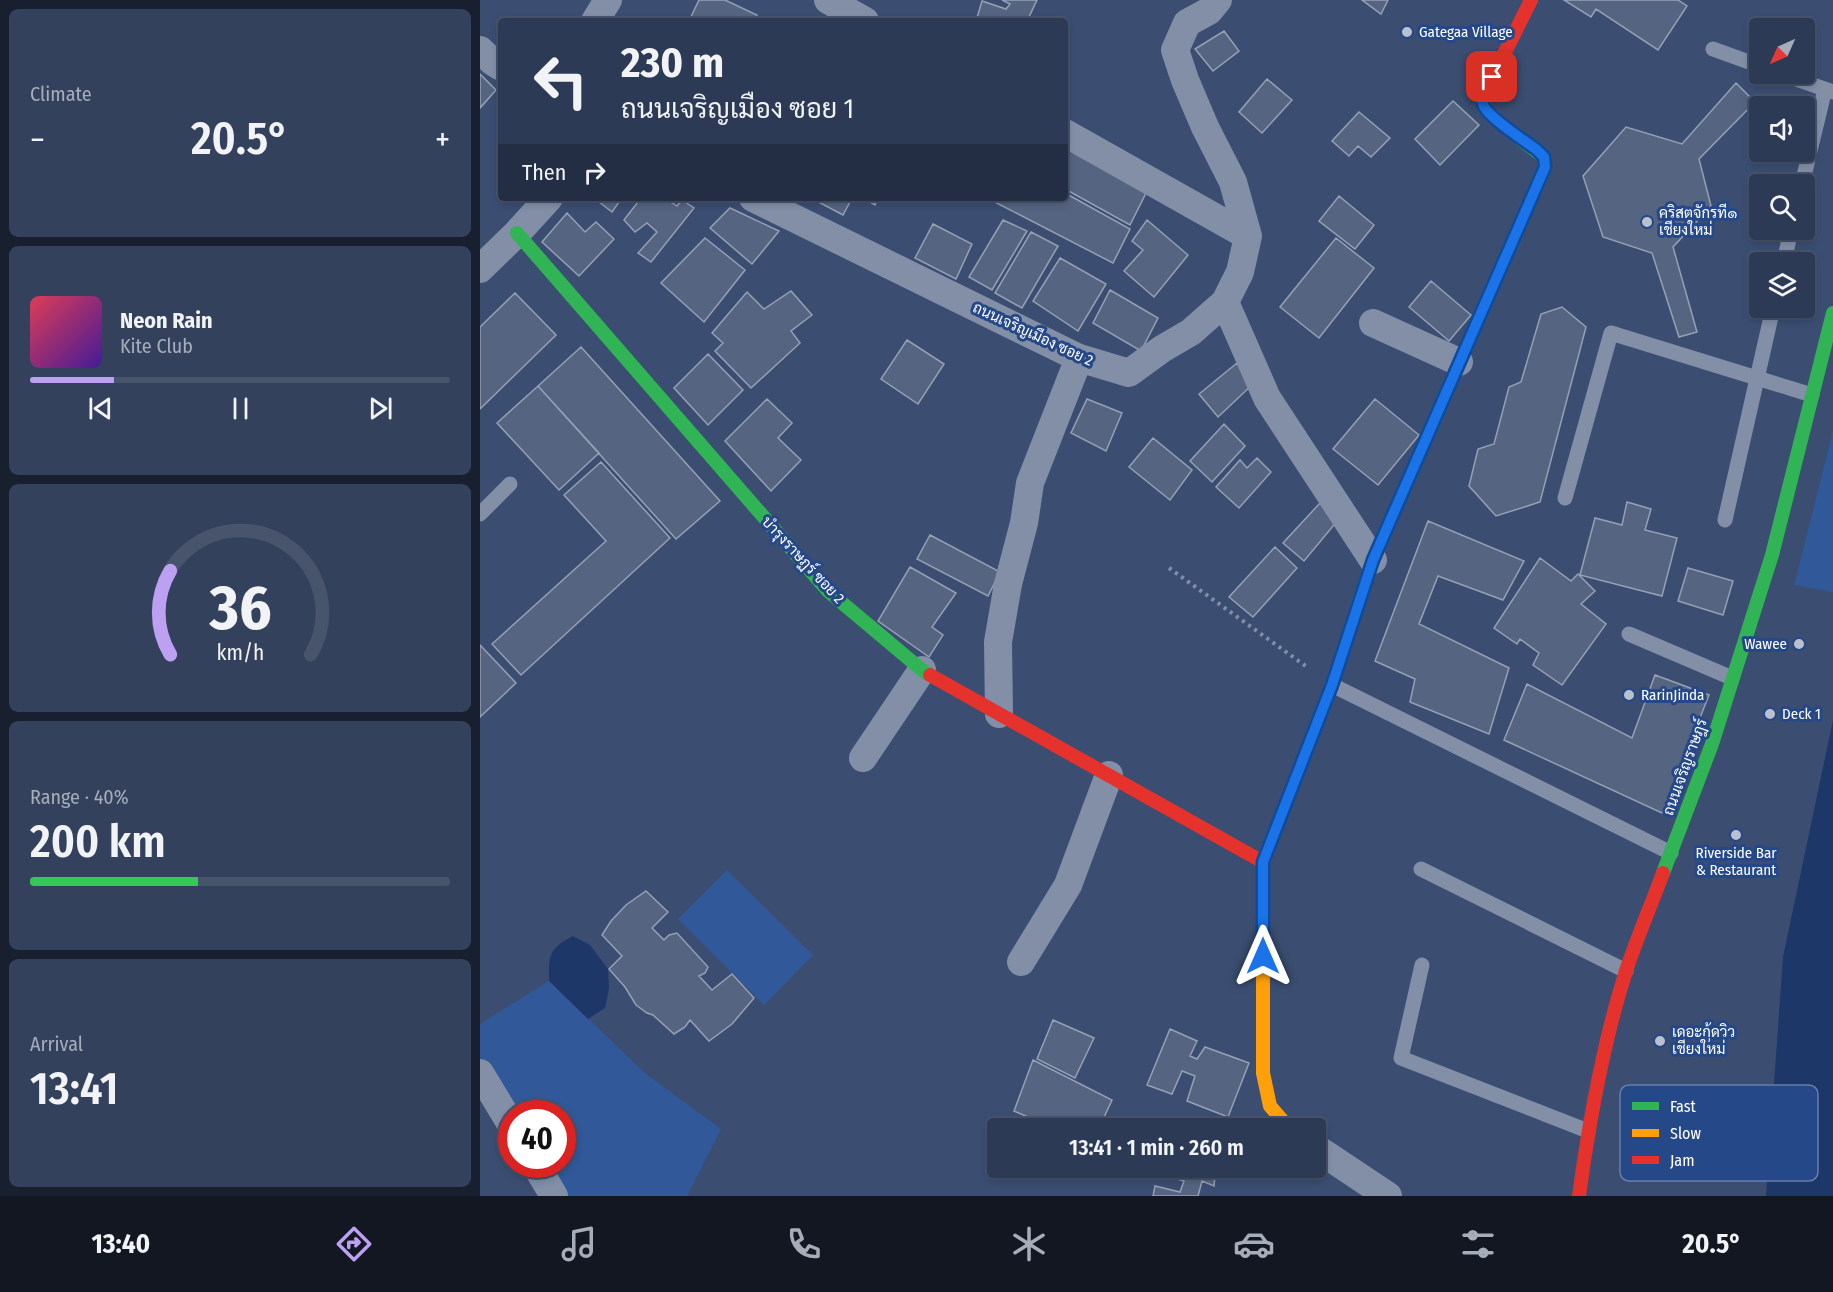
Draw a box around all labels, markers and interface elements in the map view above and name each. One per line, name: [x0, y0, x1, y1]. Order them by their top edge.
north arrow: [1749, 18, 1815, 84]
map controls: [1749, 18, 1815, 318]
place label: Gategaa Village: [1419, 23, 1513, 41]
marker: Gategaa Village: [1400, 25, 1414, 39]
text: 230 m: [621, 38, 724, 88]
icon: left: [522, 42, 600, 120]
pin: [1466, 51, 1517, 102]
icon: arrive: [1475, 60, 1508, 93]
text: Climate: [30, 82, 92, 106]
text: ถนนเจริญเมือง ซอย 1: [621, 93, 854, 125]
button: sound: [1749, 96, 1815, 162]
text: 20.5°: [191, 112, 289, 166]
text: −: [30, 120, 45, 160]
text: +: [435, 120, 450, 160]
icon: right: [578, 156, 611, 189]
text: Then: [522, 159, 566, 186]
button: search: [1749, 174, 1815, 240]
place label: คริสตจักรที๑ เชียงใหม่: [1659, 203, 1737, 239]
marker: คริสตจักรที๑ เชียงใหม่: [1640, 215, 1654, 229]
button: layers: [1749, 252, 1815, 318]
street label: ถนนเจริญเมือง ซอย 2: [970, 297, 1097, 370]
text: Neon Rain: [120, 307, 213, 334]
text: Kite Club: [120, 334, 193, 358]
icon: previous: [84, 392, 117, 425]
icon: pause: [224, 392, 257, 425]
icon: next: [364, 392, 397, 425]
street label: บำรุงราษฏร์ ซอย 2: [757, 512, 849, 609]
text: 36: [208, 571, 271, 646]
place label: Wawee: [1744, 635, 1787, 653]
marker: Wawee: [1792, 637, 1806, 651]
text: km/h: [216, 640, 264, 666]
place label: RarinJinda: [1641, 686, 1704, 704]
marker: RarinJinda: [1622, 688, 1636, 702]
place label: Deck 1: [1782, 705, 1821, 723]
marker: Deck 1: [1763, 707, 1777, 721]
street label: ถนนเจริญราษฎร์: [1658, 716, 1712, 818]
text: Range · 40%: [30, 785, 129, 809]
text: 200 km: [30, 815, 166, 869]
marker: Riverside Bar & Restaurant: [1729, 828, 1743, 842]
place label: Riverside Bar & Restaurant: [1696, 844, 1777, 879]
position arrow: [1231, 924, 1295, 988]
place label: เดอะกู้ดวิว เชียงใหม่: [1672, 1022, 1735, 1058]
text: Arrival: [30, 1032, 83, 1056]
marker: เดอะกู้ดวิว เชียงใหม่: [1653, 1034, 1667, 1048]
text: 13:41: [30, 1062, 118, 1116]
legend: [1620, 1085, 1818, 1181]
text: Fast: [1670, 1097, 1697, 1116]
speed limit sign: 40: [498, 1100, 576, 1178]
text: Slow: [1670, 1124, 1701, 1143]
text: 13:41 · 1 min · 260 m: [1069, 1134, 1244, 1161]
text: Jam: [1670, 1151, 1695, 1170]
icon: directions: [333, 1223, 375, 1265]
icon: music: [558, 1223, 600, 1265]
icon: phone: [783, 1223, 825, 1265]
icon: climate: [1008, 1223, 1050, 1265]
icon: car: [1233, 1223, 1275, 1265]
icon: filters: [1457, 1223, 1499, 1265]
text: 13:40: [91, 1228, 150, 1260]
text: 20.5°: [1682, 1228, 1742, 1260]

